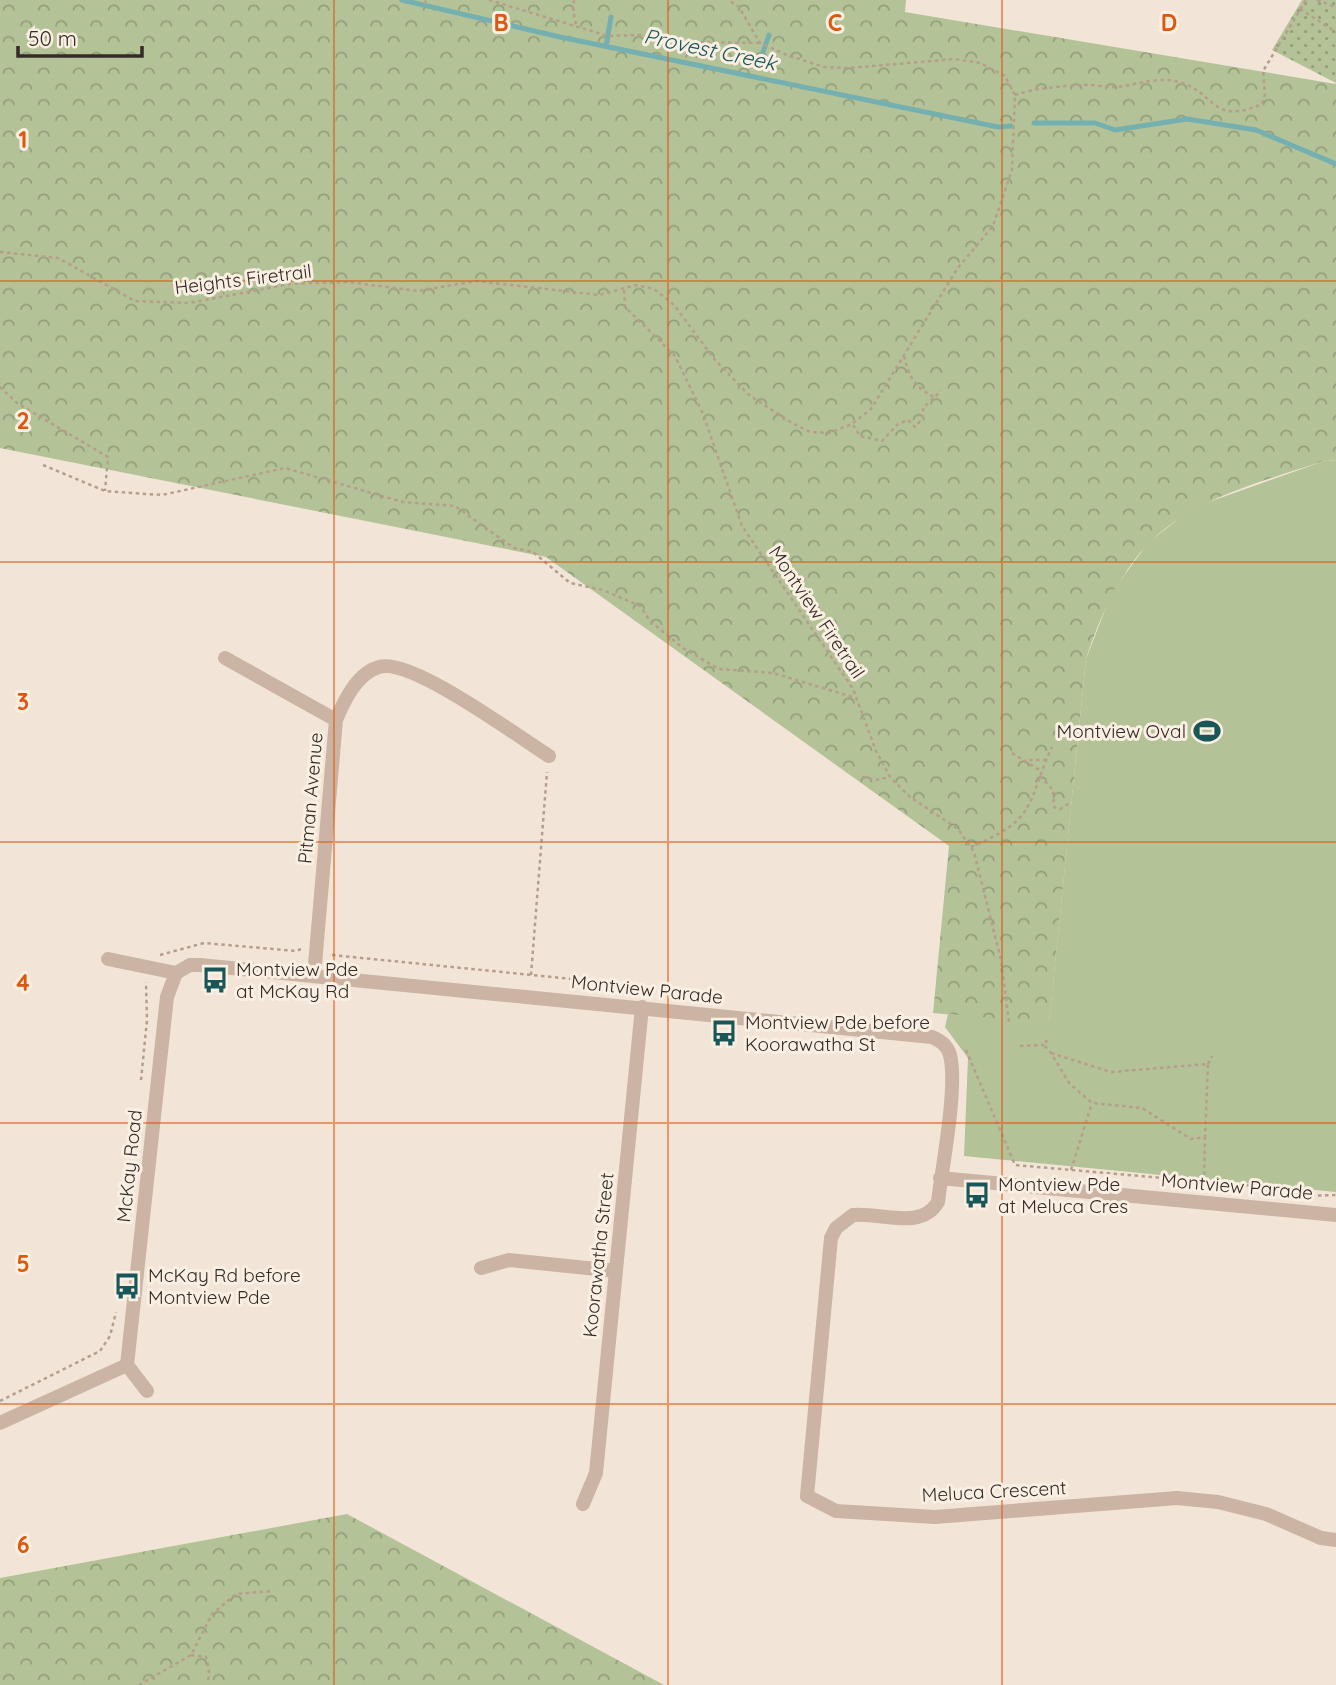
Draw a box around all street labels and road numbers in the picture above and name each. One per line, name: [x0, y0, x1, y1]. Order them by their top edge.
street label: Heights Firetrail: [173, 259, 313, 299]
street label: Montview Firetrail: [764, 541, 870, 683]
street label: Pitman Avenue: [292, 731, 328, 865]
street label: Montview Parade: [570, 969, 724, 1009]
street label: McKay Road: [111, 1109, 147, 1223]
street label: Montview Parade: [1160, 1167, 1314, 1205]
street label: Koorawatha Street: [577, 1171, 619, 1339]
street label: Meluca Crescent: [921, 1475, 1067, 1507]

